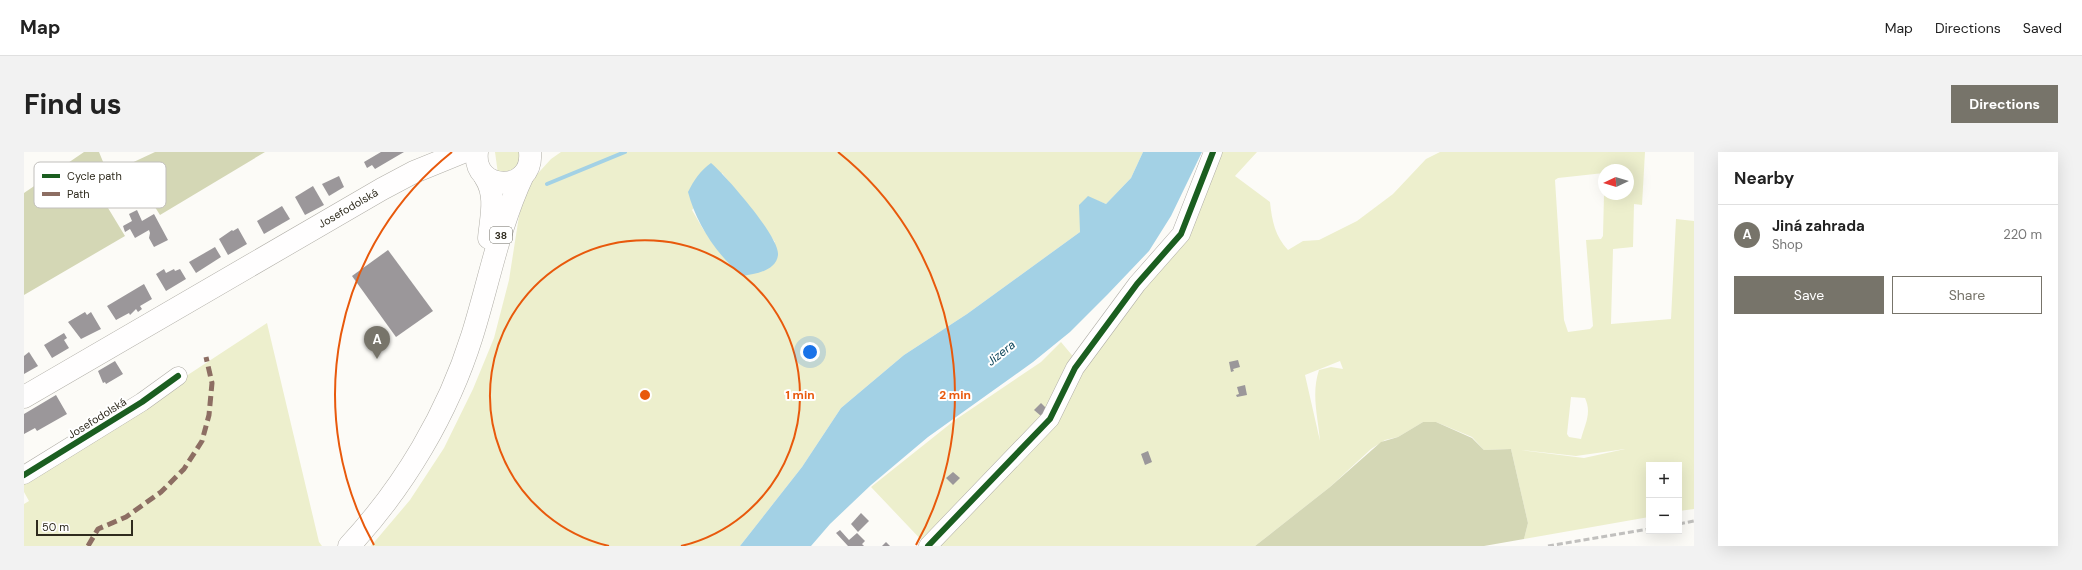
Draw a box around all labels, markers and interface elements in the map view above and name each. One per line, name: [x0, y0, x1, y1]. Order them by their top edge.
text: Map: [20, 15, 60, 40]
text: Map: [1885, 19, 1913, 37]
text: Directions: [1935, 19, 2001, 37]
text: Saved: [2023, 19, 2062, 37]
button: Directions: [1951, 85, 2058, 123]
text: Find us: [24, 86, 122, 123]
legend: [34, 162, 166, 208]
north arrow: [1598, 164, 1634, 200]
text: Nearby: [1734, 167, 1794, 189]
text: Cycle path: [67, 169, 122, 183]
street label: Josefodolská: [316, 185, 380, 231]
text: Path: [67, 187, 90, 201]
text: Jiná zahrada: [1772, 216, 1865, 236]
text: A: [1742, 226, 1752, 243]
text: 220 m: [2003, 226, 2042, 243]
road number: 38: [490, 227, 512, 243]
text: Shop: [1772, 236, 1803, 253]
button: Save: [1734, 276, 1884, 314]
button: Share: [1892, 276, 2042, 314]
pin: A: [364, 326, 390, 359]
water label: Jizera: [983, 336, 1019, 369]
your location: [800, 342, 820, 362]
text: 1 min: [785, 387, 815, 403]
text: 2 min: [939, 387, 971, 403]
centre of rings: [638, 388, 652, 402]
street label: Josefodolská: [65, 394, 129, 442]
map controls: [1646, 462, 1682, 534]
button: +: [1646, 462, 1682, 498]
button: −: [1646, 498, 1682, 534]
scale bar: [36, 518, 133, 537]
text: 50 m: [42, 520, 69, 534]

